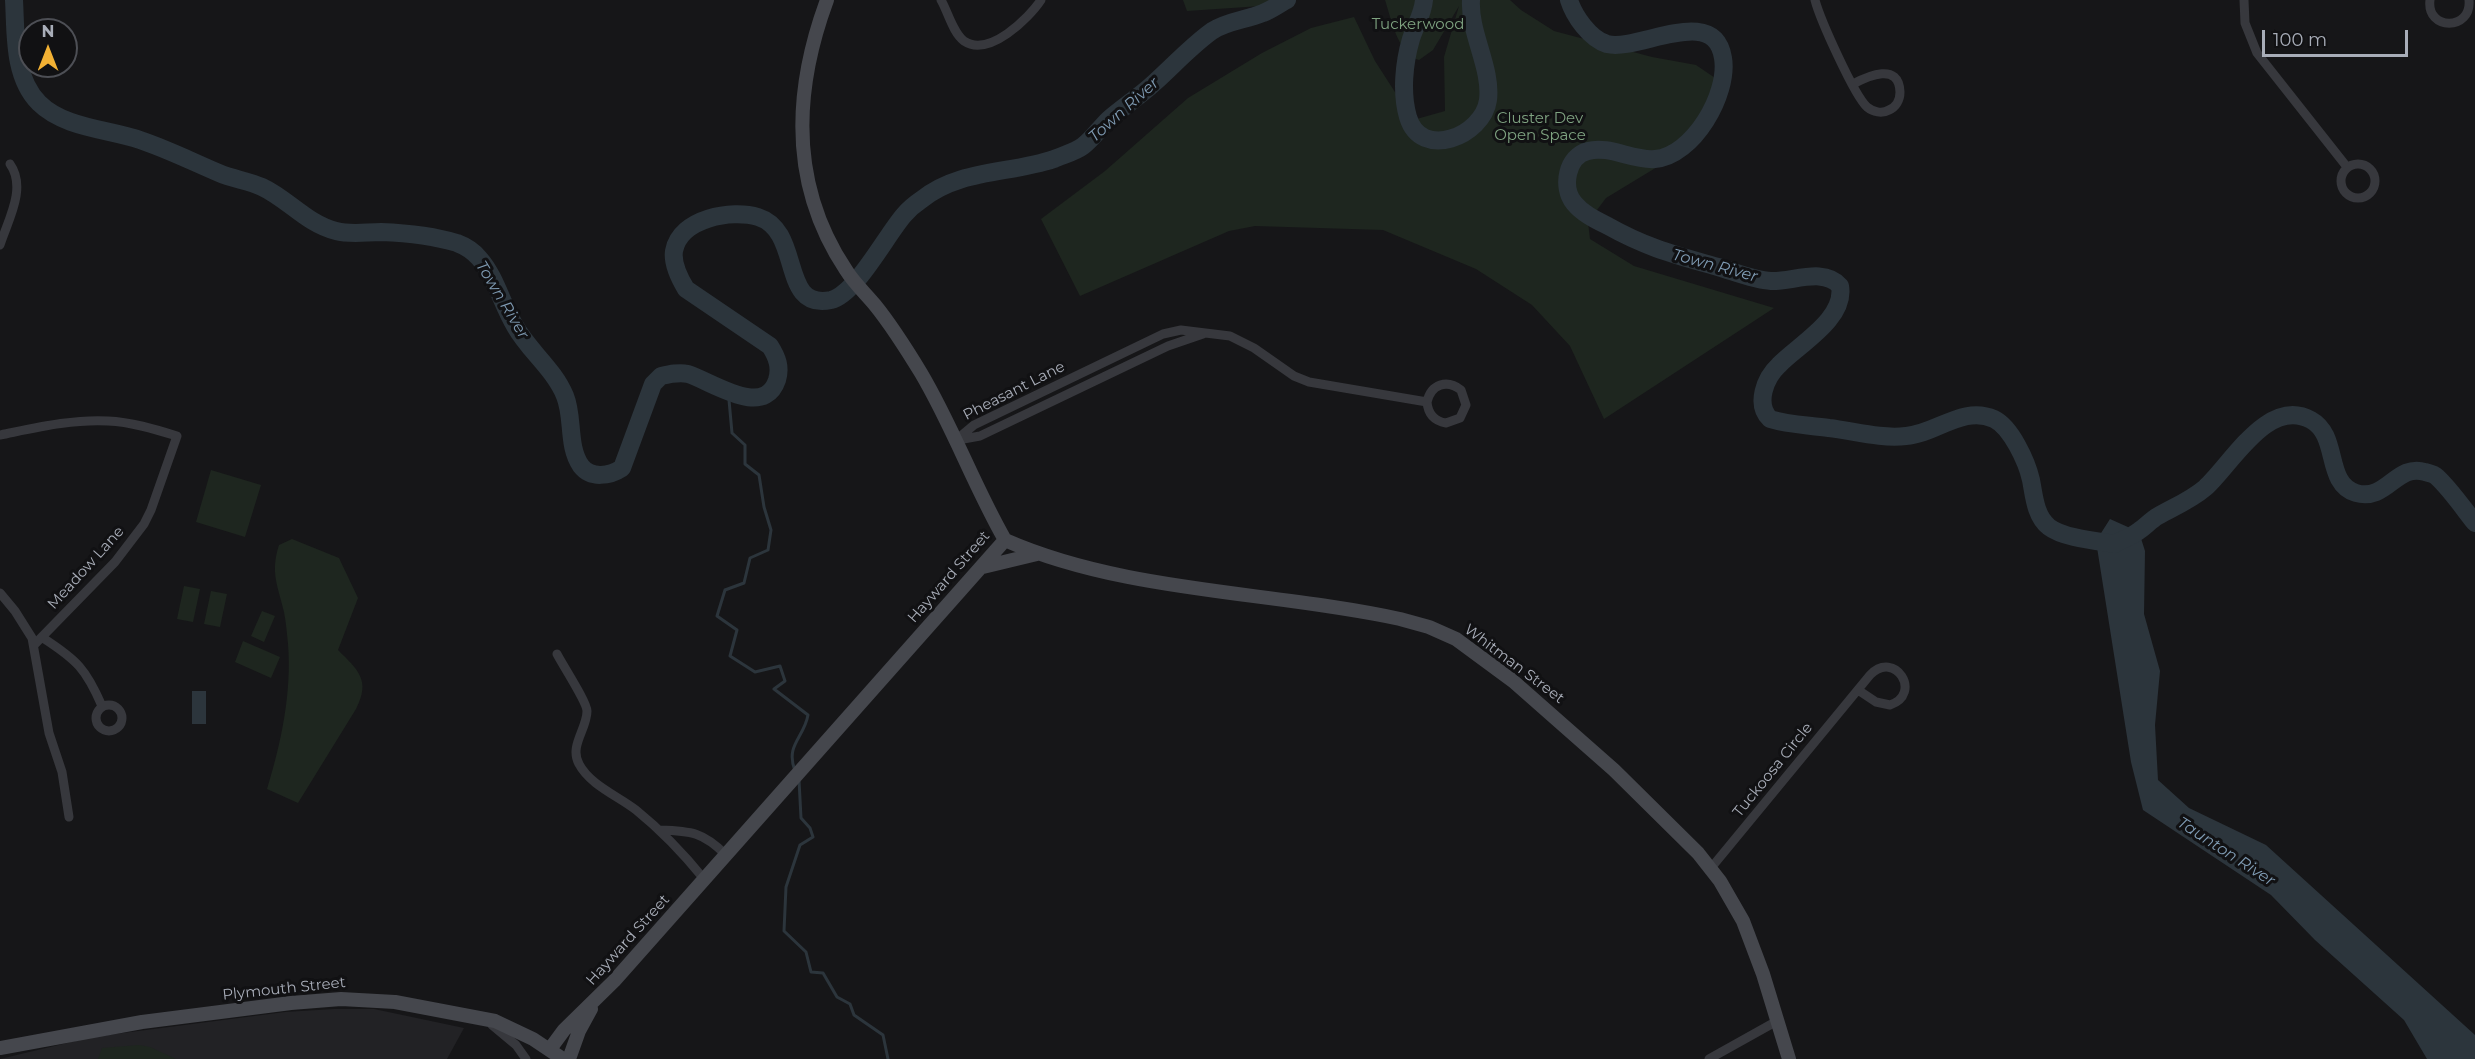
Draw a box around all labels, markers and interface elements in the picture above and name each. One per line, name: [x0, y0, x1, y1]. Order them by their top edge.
park label: Tuckerwood: [1372, 16, 1464, 34]
north arrow: [18, 18, 78, 78]
scale bar: [2265, 18, 2410, 56]
text: N: [42, 22, 54, 41]
text: 100 m: [2273, 29, 2327, 51]
water label: Town River: [1085, 74, 1163, 146]
park label: Cluster Dev Open Space: [1494, 110, 1586, 145]
water label: Town River: [1670, 245, 1760, 287]
water label: Town River: [471, 258, 533, 342]
street label: Pheasant Lane: [960, 358, 1068, 424]
street label: Meadow Lane: [44, 523, 128, 613]
street label: Hayward Street: [904, 527, 994, 627]
street label: Whitman Street: [1460, 620, 1568, 708]
street label: Tuckoosa Circle: [1729, 719, 1817, 821]
water label: Taunton River: [2174, 813, 2278, 891]
street label: Hayward Street: [583, 891, 673, 989]
street label: Plymouth Street: [222, 974, 346, 1004]

